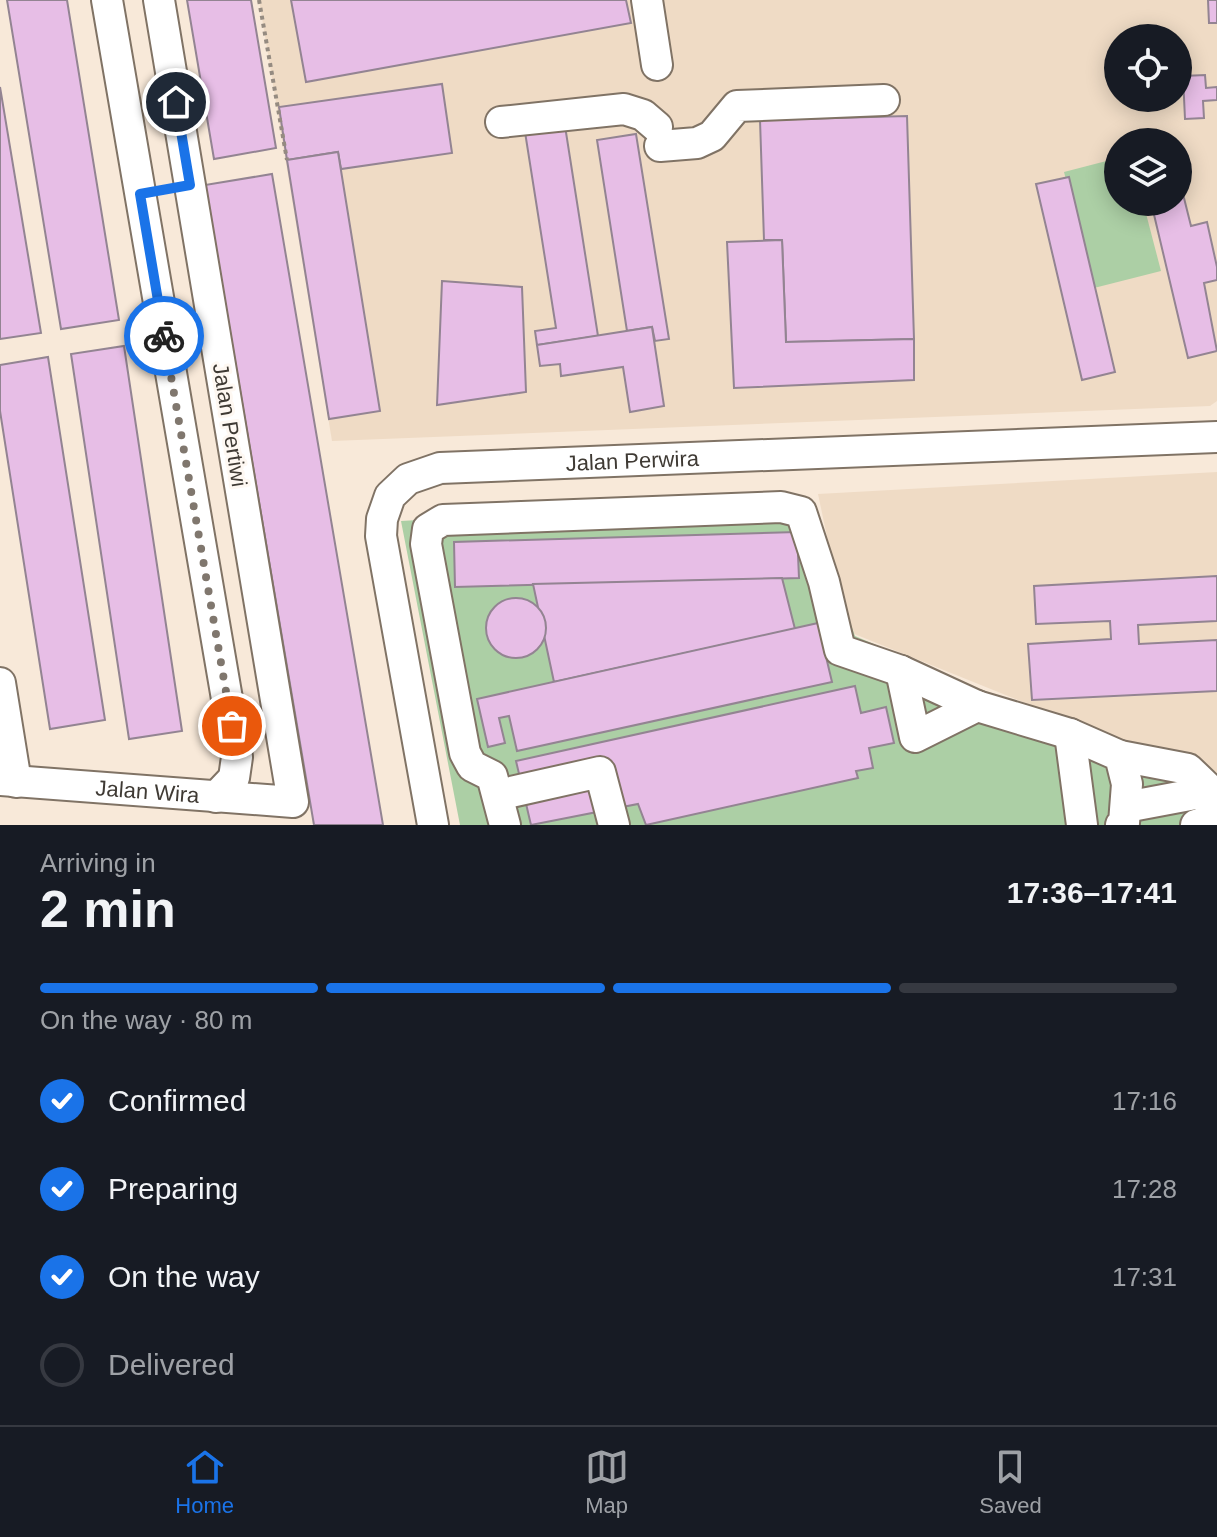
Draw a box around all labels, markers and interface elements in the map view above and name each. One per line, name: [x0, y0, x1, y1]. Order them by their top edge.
map controls: [1104, 24, 1192, 216]
button: locate: [1104, 24, 1192, 112]
pin: [142, 68, 210, 136]
icon: home: [154, 80, 198, 124]
button: layers: [1104, 128, 1192, 216]
courier: [124, 296, 204, 376]
icon: bike: [142, 314, 186, 358]
street label: Jalan Pertiwi: [208, 361, 252, 489]
street label: Jalan Perwira: [565, 445, 700, 475]
pin: [198, 692, 266, 760]
icon: bag: [210, 704, 254, 748]
street label: Jalan Wira: [95, 775, 201, 807]
text: Arriving in: [40, 848, 156, 878]
text: 17:36–17:41: [1007, 876, 1177, 909]
text: 2 min: [40, 880, 176, 938]
text: On the way · 80 m: [40, 1005, 252, 1035]
icon: check: [40, 1079, 84, 1123]
text: Confirmed: [108, 1084, 246, 1117]
text: 17:16: [1112, 1086, 1177, 1116]
icon: check: [40, 1167, 84, 1211]
text: Preparing: [108, 1172, 238, 1205]
text: 17:28: [1112, 1174, 1177, 1204]
icon: check: [40, 1255, 84, 1299]
text: On the way: [108, 1260, 260, 1293]
text: 17:31: [1112, 1262, 1177, 1292]
text: Delivered: [108, 1348, 235, 1381]
tab: Home: [175, 1445, 234, 1519]
tab: Map: [585, 1445, 629, 1519]
tab: Saved: [979, 1445, 1042, 1519]

